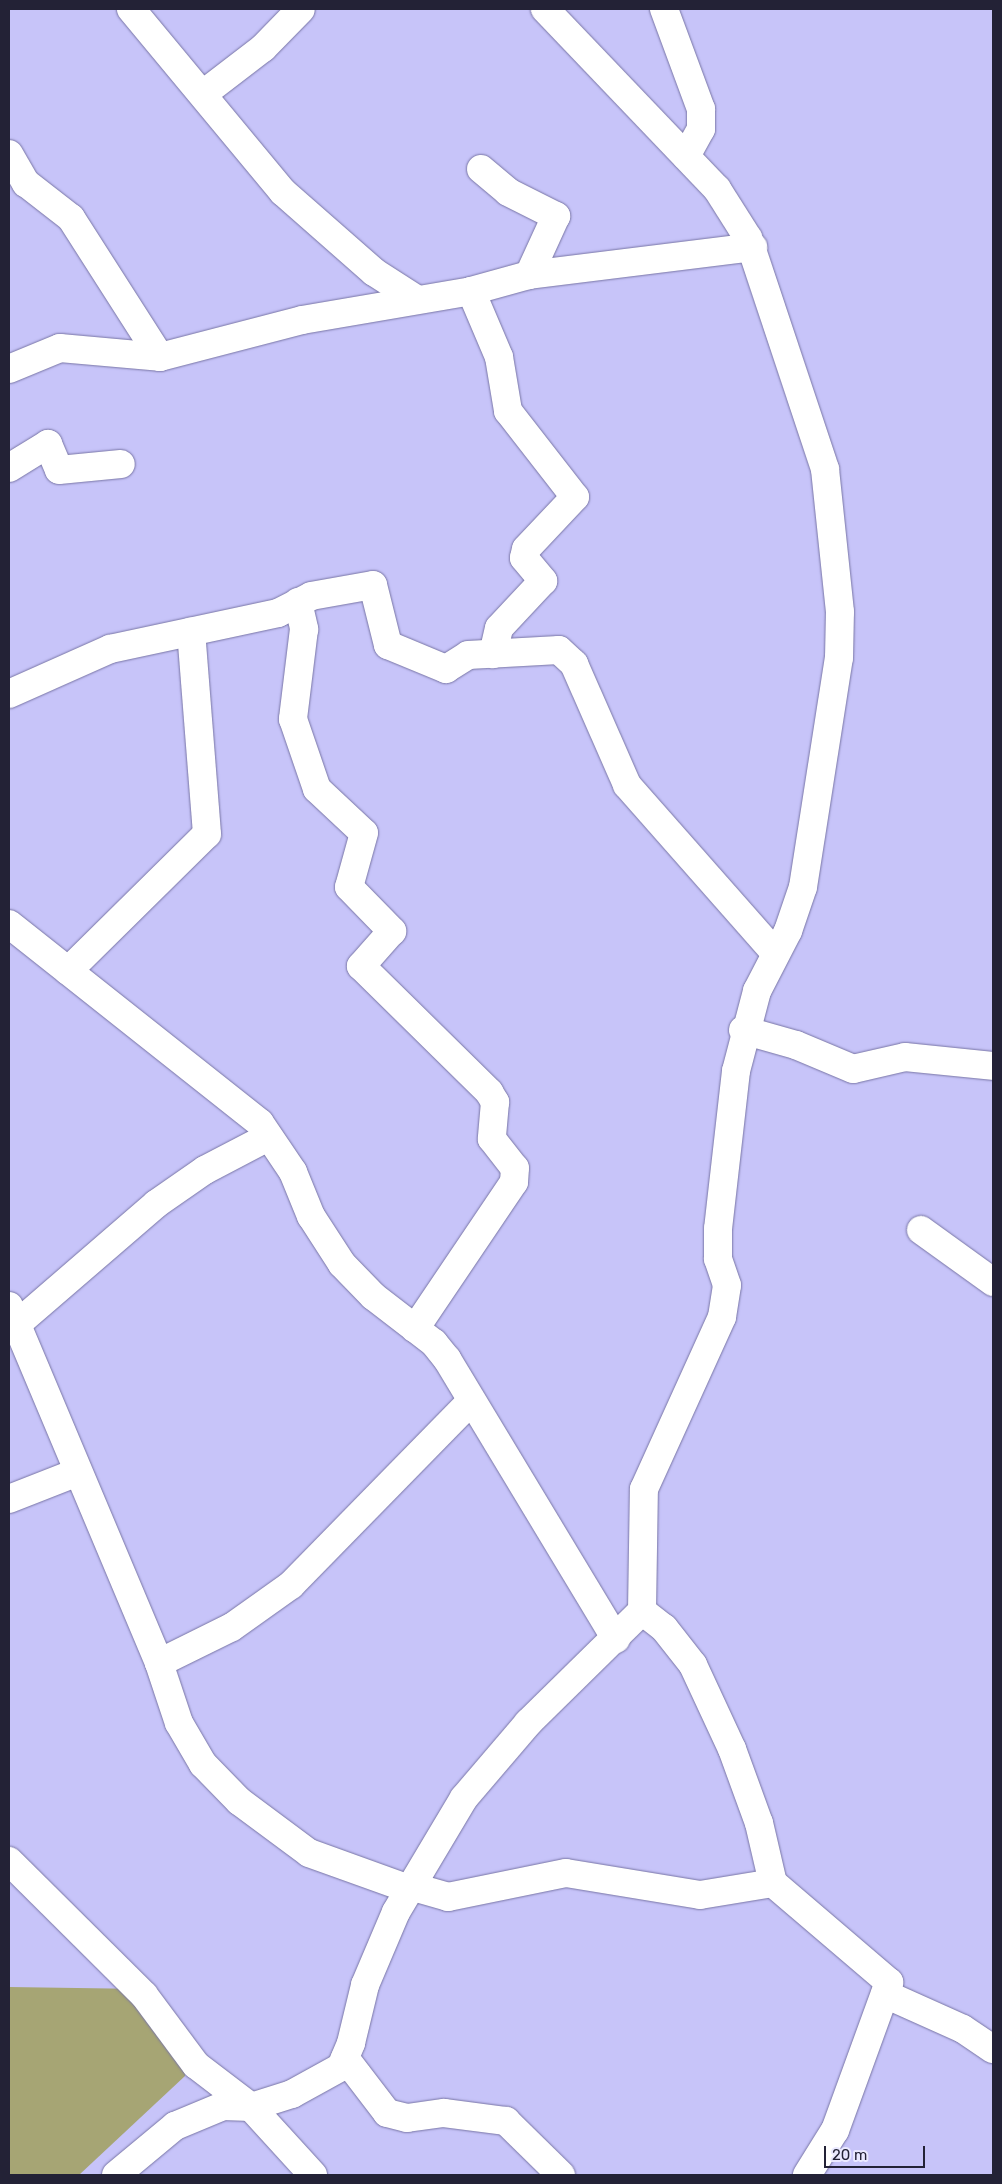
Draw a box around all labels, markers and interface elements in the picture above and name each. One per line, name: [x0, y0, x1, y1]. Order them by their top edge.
scale bar: [827, 2136, 928, 2168]
text: 20 m: [832, 2146, 867, 2164]

